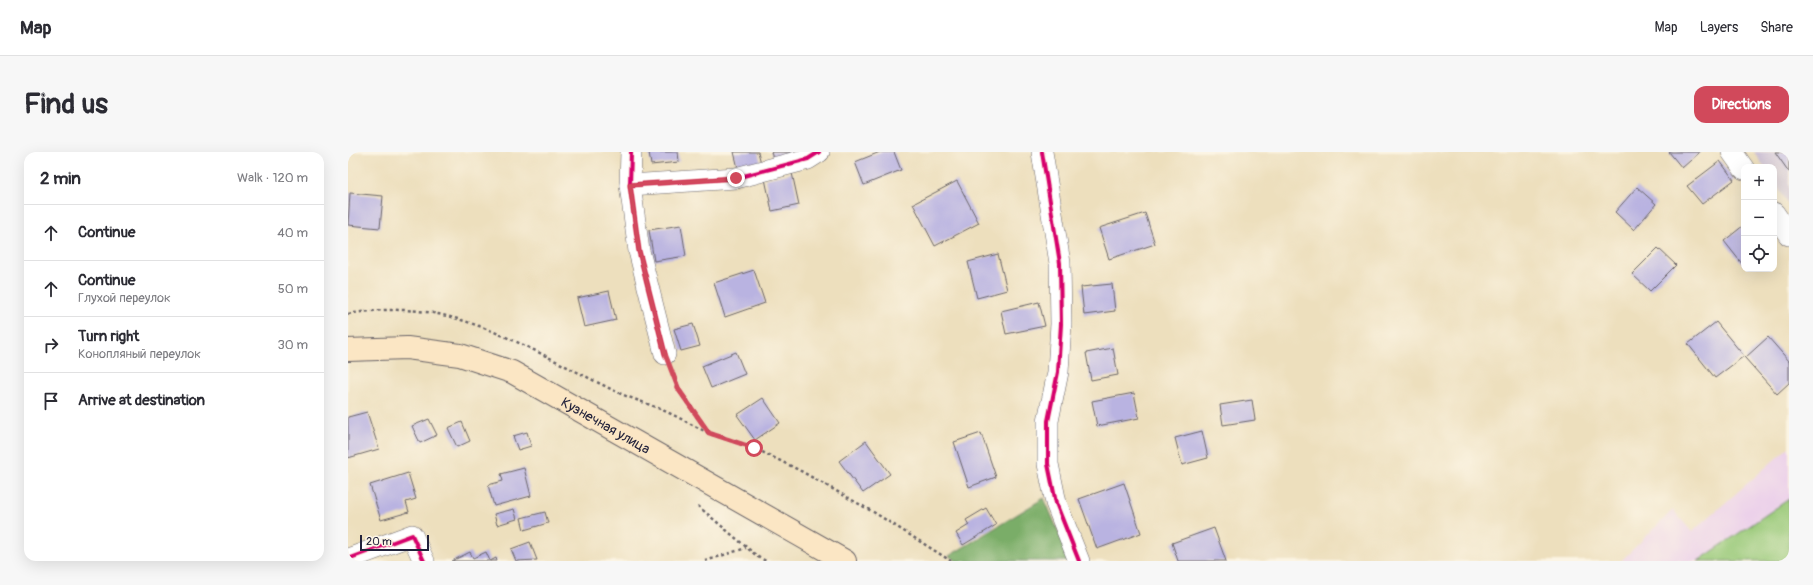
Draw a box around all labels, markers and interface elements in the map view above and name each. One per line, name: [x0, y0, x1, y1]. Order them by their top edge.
text: Map: [20, 16, 51, 40]
text: Map: [1655, 19, 1678, 36]
text: Layers: [1700, 19, 1738, 36]
text: Share: [1760, 19, 1793, 36]
button: Directions: [1694, 86, 1789, 123]
text: Find us: [24, 87, 108, 122]
map controls: [1741, 164, 1777, 272]
button: +: [1741, 164, 1777, 200]
text: 2 min: [40, 168, 81, 189]
route end: [727, 169, 745, 187]
text: Walk · 120 m: [237, 170, 308, 186]
button: −: [1741, 200, 1777, 236]
icon: ahead: [40, 222, 62, 244]
text: Continue: [78, 223, 136, 242]
text: 40 m: [277, 225, 308, 241]
button: locate: [1741, 236, 1777, 272]
text: Continue: [78, 271, 136, 290]
icon: ahead: [40, 278, 62, 300]
text: 50 m: [278, 281, 308, 297]
text: Глухой переулок: [78, 290, 171, 306]
text: Turn right: [78, 327, 139, 346]
icon: right: [40, 334, 62, 356]
text: 30 m: [278, 337, 308, 353]
text: Конопляный переулок: [78, 346, 201, 362]
icon: arrive: [40, 390, 62, 412]
text: Arrive at destination: [78, 391, 205, 410]
street label: Кузнечная улица: [558, 393, 653, 457]
route start: [745, 439, 763, 457]
scale bar: [360, 533, 429, 552]
text: 20 m: [366, 535, 392, 548]

